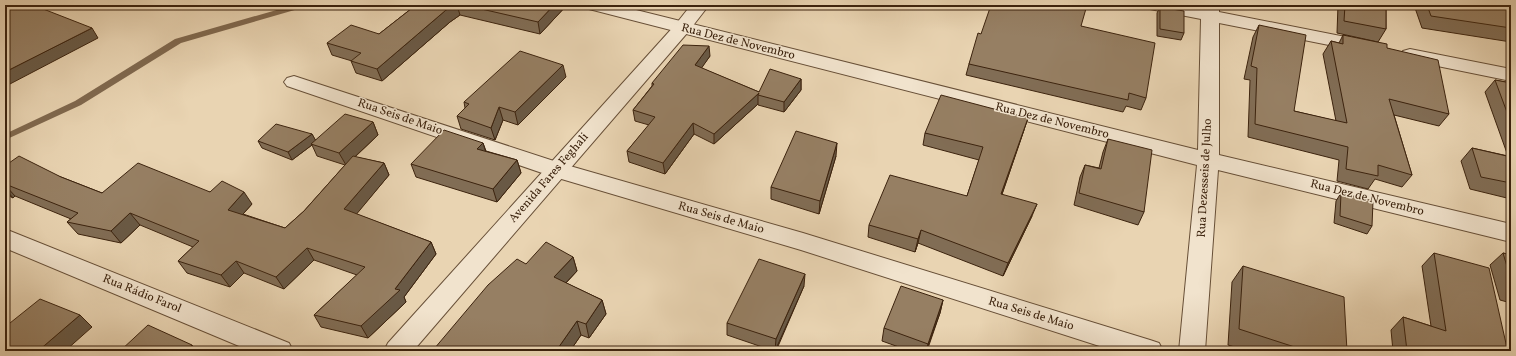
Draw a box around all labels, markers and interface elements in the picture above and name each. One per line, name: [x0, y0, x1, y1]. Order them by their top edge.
street label: Rua Dez de Novembro: [679, 20, 797, 64]
street label: Rua Seis de Maio: [355, 95, 445, 139]
street label: Rua Dez de Novembro: [993, 99, 1111, 143]
street label: Rua Dezesseis de Julho: [1194, 118, 1216, 238]
street label: Avenida Fares Feghali: [506, 129, 593, 226]
street label: Rua Dez de Novembro: [1308, 176, 1426, 220]
street label: Rua Seis de Maio: [676, 198, 766, 238]
street label: Rua Rádio Farol: [100, 271, 184, 317]
street label: Rua Seis de Maio: [986, 293, 1076, 335]

